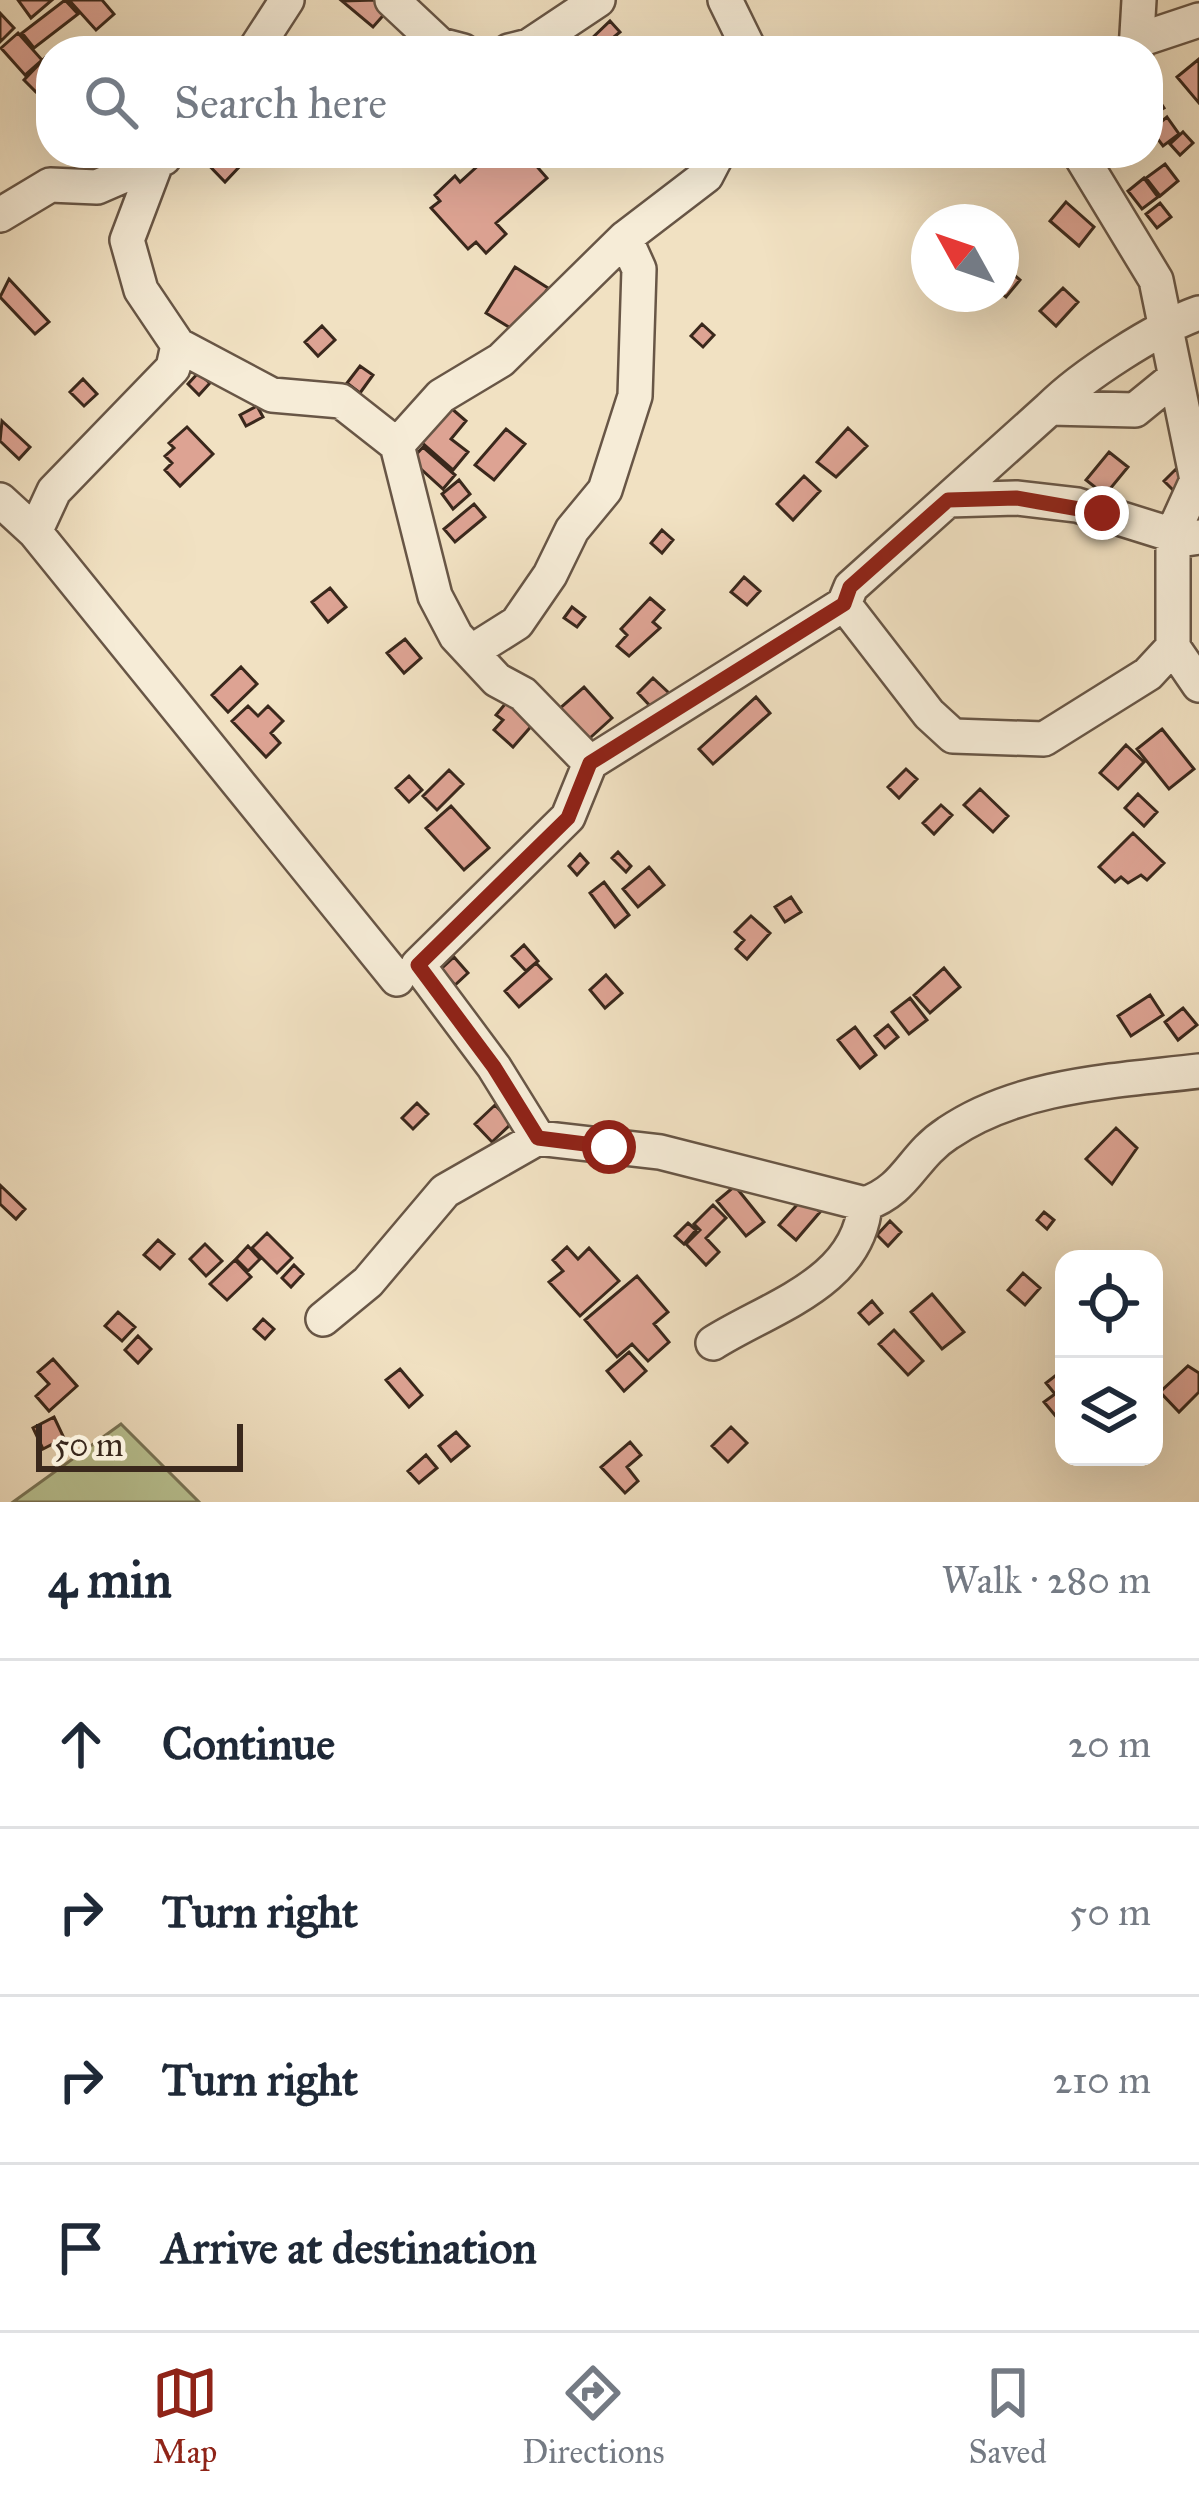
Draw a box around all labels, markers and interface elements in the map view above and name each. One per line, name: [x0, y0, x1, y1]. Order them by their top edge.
search box: [36, 36, 1163, 168]
icon: search: [78, 69, 144, 135]
text: Search here: [174, 75, 387, 130]
north arrow: [911, 204, 1019, 312]
route end: [1075, 486, 1129, 540]
route start: [582, 1120, 636, 1174]
map controls: [1055, 1250, 1163, 1466]
button: locate: [1055, 1250, 1163, 1358]
button: layers: [1055, 1358, 1163, 1466]
scale bar: [36, 1418, 243, 1471]
text: 50 m: [54, 1425, 123, 1465]
text: 4 min: [48, 1549, 172, 1611]
text: Walk · 280 m: [942, 1556, 1151, 1604]
icon: ahead: [48, 1711, 114, 1777]
text: Continue: [162, 1716, 335, 1771]
text: 20 m: [1068, 1720, 1151, 1768]
icon: right: [48, 1879, 114, 1945]
text: Turn right: [162, 1884, 358, 1939]
text: 50 m: [1069, 1888, 1151, 1936]
icon: right: [48, 2047, 114, 2113]
text: Turn right: [162, 2052, 358, 2107]
text: 210 m: [1053, 2056, 1151, 2104]
icon: arrive: [48, 2215, 114, 2281]
text: Arrive at destination: [162, 2220, 537, 2275]
tab: Map: [152, 2360, 218, 2472]
tab: Directions: [522, 2360, 664, 2472]
tab: Saved: [969, 2360, 1047, 2472]

